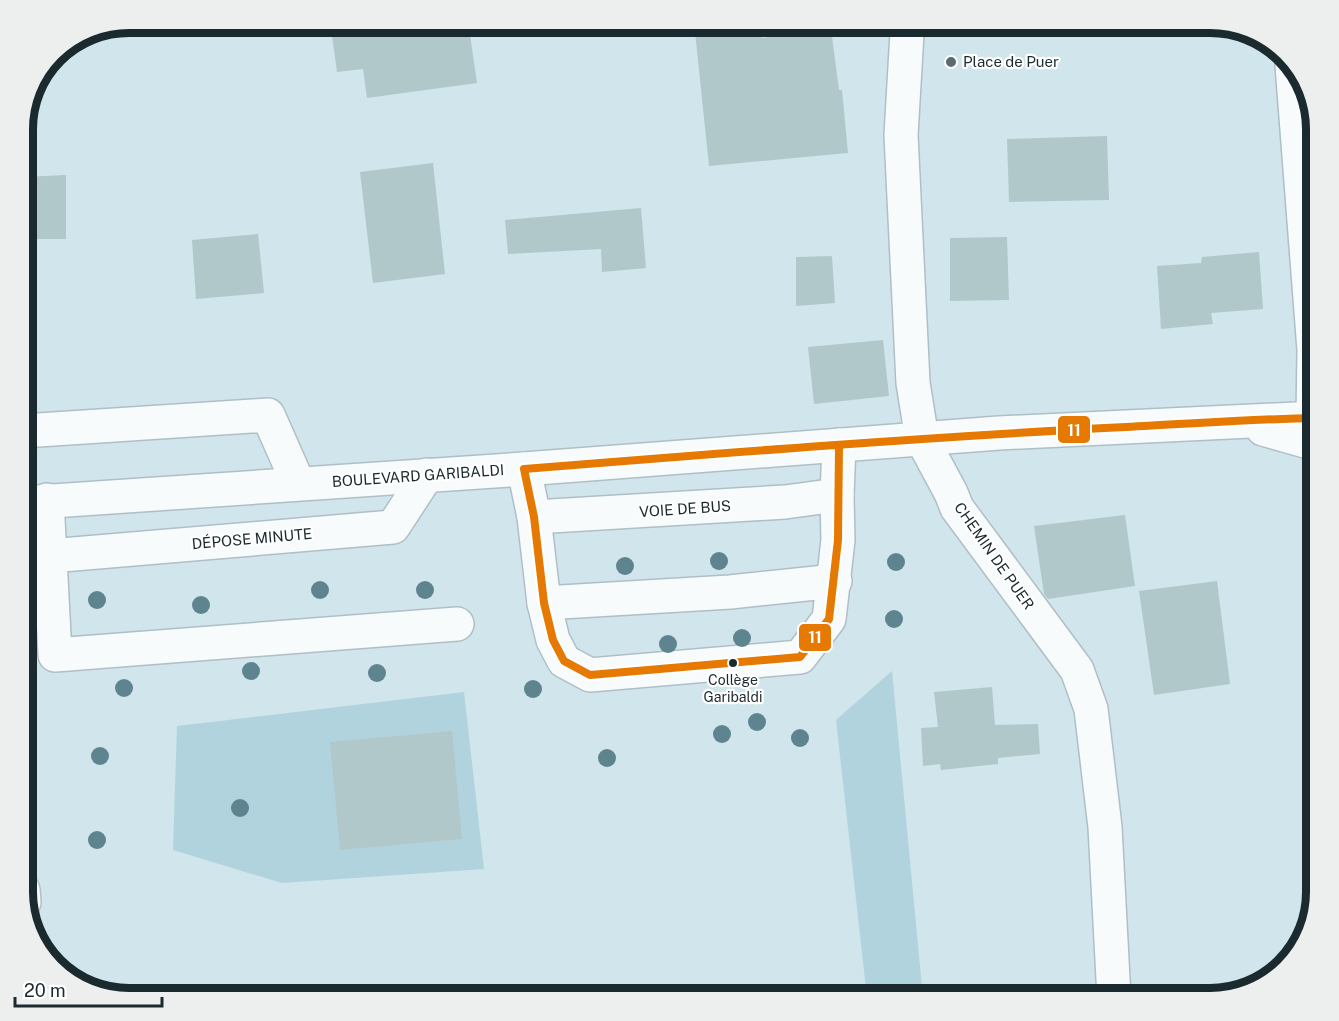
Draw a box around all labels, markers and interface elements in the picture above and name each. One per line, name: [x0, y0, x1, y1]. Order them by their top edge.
place label: Place de Puer: [963, 53, 1059, 70]
marker: Place de Puer: [944, 55, 958, 69]
line badge: 11: [1057, 415, 1091, 444]
text: 11: [1067, 421, 1081, 440]
street label: BOULEVARD GARIBALDI: [331, 461, 505, 490]
street label: VOIE DE BUS: [638, 497, 731, 520]
street label: CHEMIN DE PUER: [951, 499, 1038, 612]
street label: DÉPOSE MINUTE: [191, 525, 313, 552]
line badge: 11: [798, 623, 832, 652]
text: 11: [808, 628, 822, 647]
marker: Collège Garibaldi: [727, 657, 739, 669]
place label: Collège Garibaldi: [704, 672, 762, 705]
scale bar: [15, 970, 162, 1008]
text: 20 m: [24, 980, 66, 1001]

